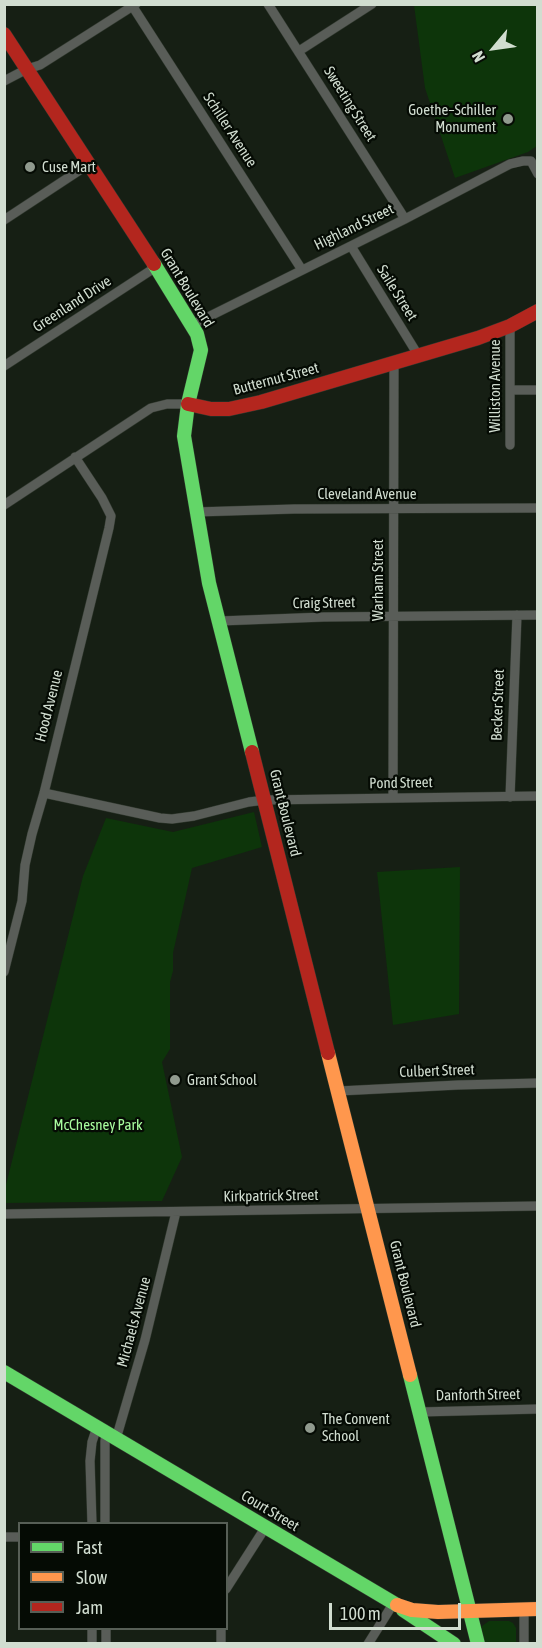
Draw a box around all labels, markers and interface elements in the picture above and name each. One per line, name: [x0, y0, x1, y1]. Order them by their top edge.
north arrow: [464, 18, 524, 78]
text: N: [468, 48, 488, 65]
street label: Sweeting Street: [320, 63, 380, 145]
street label: Schiller Avenue: [199, 89, 261, 171]
place label: Goethe–Schiller Monument: [408, 101, 496, 136]
marker: Goethe–Schiller Monument: [501, 112, 515, 126]
place label: Cuse Mart: [42, 158, 96, 176]
marker: Cuse Mart: [23, 160, 37, 174]
street label: Highland Street: [311, 200, 397, 254]
street label: Grant Boulevard: [156, 245, 218, 331]
street label: Saile Street: [373, 262, 421, 324]
street label: Greenland Drive: [29, 272, 115, 336]
street label: Williston Avenue: [486, 339, 504, 433]
street label: Butternut Street: [231, 359, 321, 399]
street label: Cleveland Avenue: [318, 485, 416, 503]
street label: Warham Street: [369, 539, 387, 621]
street label: Craig Street: [292, 593, 356, 613]
street label: Hood Avenue: [31, 668, 67, 744]
street label: Becker Street: [488, 669, 508, 741]
street label: Grant Boulevard: [265, 768, 305, 858]
street label: Pond Street: [369, 773, 433, 793]
street label: Culbert Street: [399, 1061, 475, 1081]
place label: Grant School: [187, 1071, 257, 1089]
marker: Grant School: [168, 1073, 182, 1087]
park label: McChesney Park: [54, 1116, 142, 1134]
street label: Kirkpatrick Street: [223, 1186, 319, 1206]
street label: Grant Boulevard: [385, 1239, 425, 1329]
street label: Michaels Avenue: [113, 1275, 155, 1369]
street label: Danforth Street: [436, 1385, 520, 1405]
place label: The Convent School: [322, 1410, 390, 1445]
marker: The Convent School: [303, 1421, 317, 1435]
street label: Court Street: [238, 1487, 302, 1535]
legend: [18, 1522, 228, 1630]
text: Fast: [76, 1537, 103, 1558]
text: Slow: [76, 1567, 107, 1588]
scale bar: [332, 1591, 464, 1629]
text: Jam: [76, 1597, 103, 1618]
text: 100 m: [340, 1603, 381, 1624]

